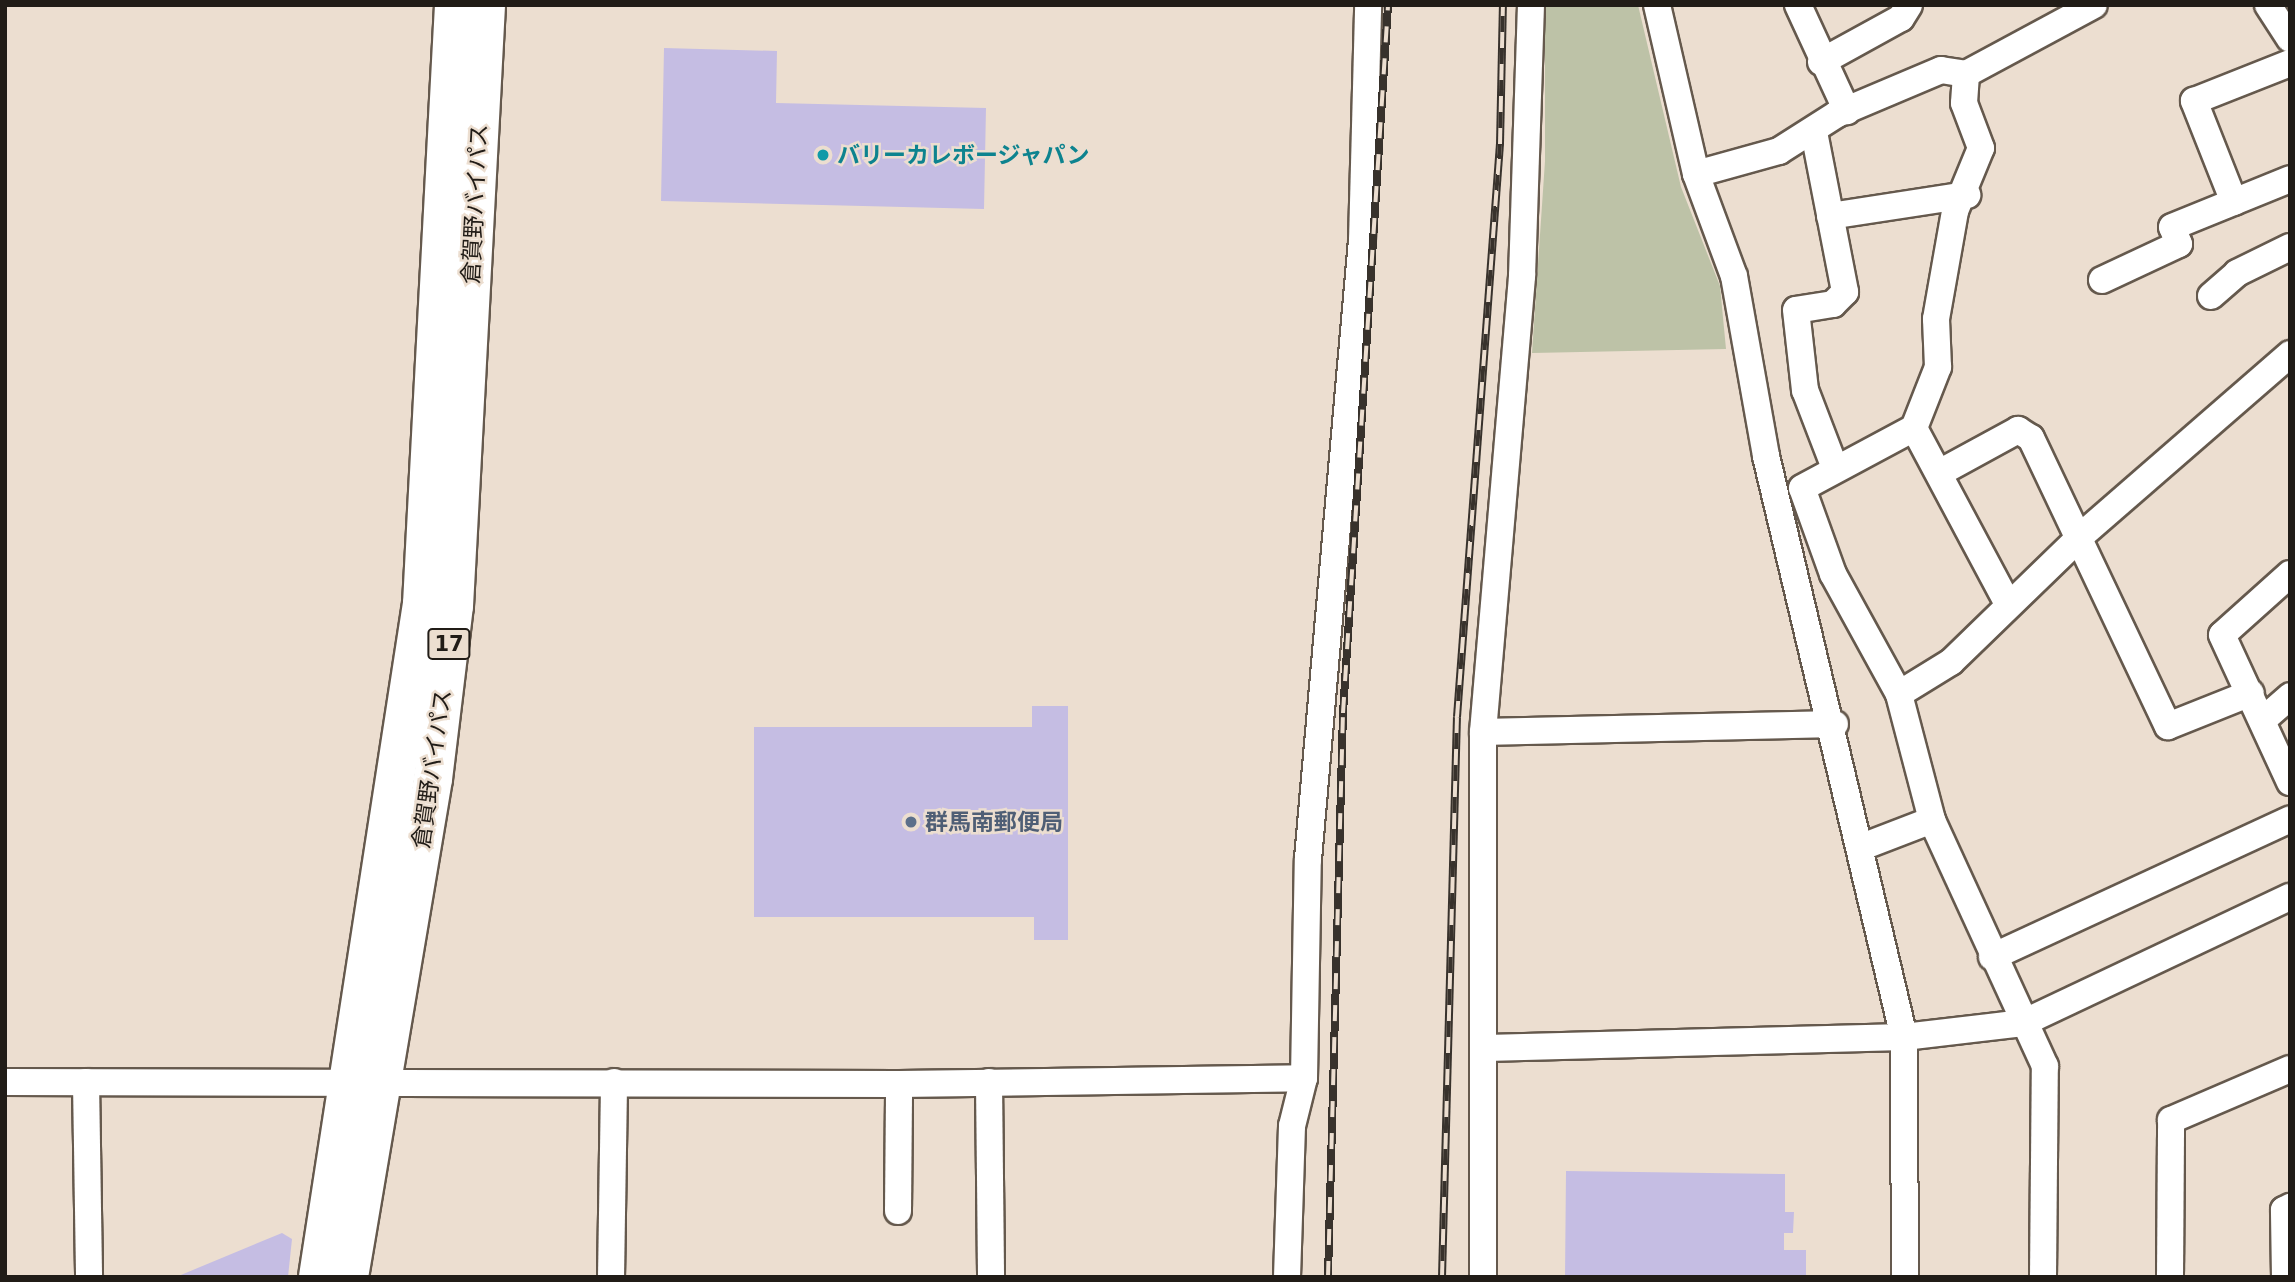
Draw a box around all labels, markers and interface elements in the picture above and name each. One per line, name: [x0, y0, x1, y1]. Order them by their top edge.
street label: 倉賀野バイパス: [457, 123, 493, 285]
place label: バリーカレボージャパン: [837, 141, 1090, 169]
marker: バリーカレボージャパン: [815, 147, 831, 163]
road number: 17: [426, 626, 472, 662]
street label: 倉賀野バイパス: [407, 687, 457, 851]
place label: 群馬南郵便局: [925, 808, 1063, 836]
marker: 群馬南郵便局: [903, 814, 919, 830]

